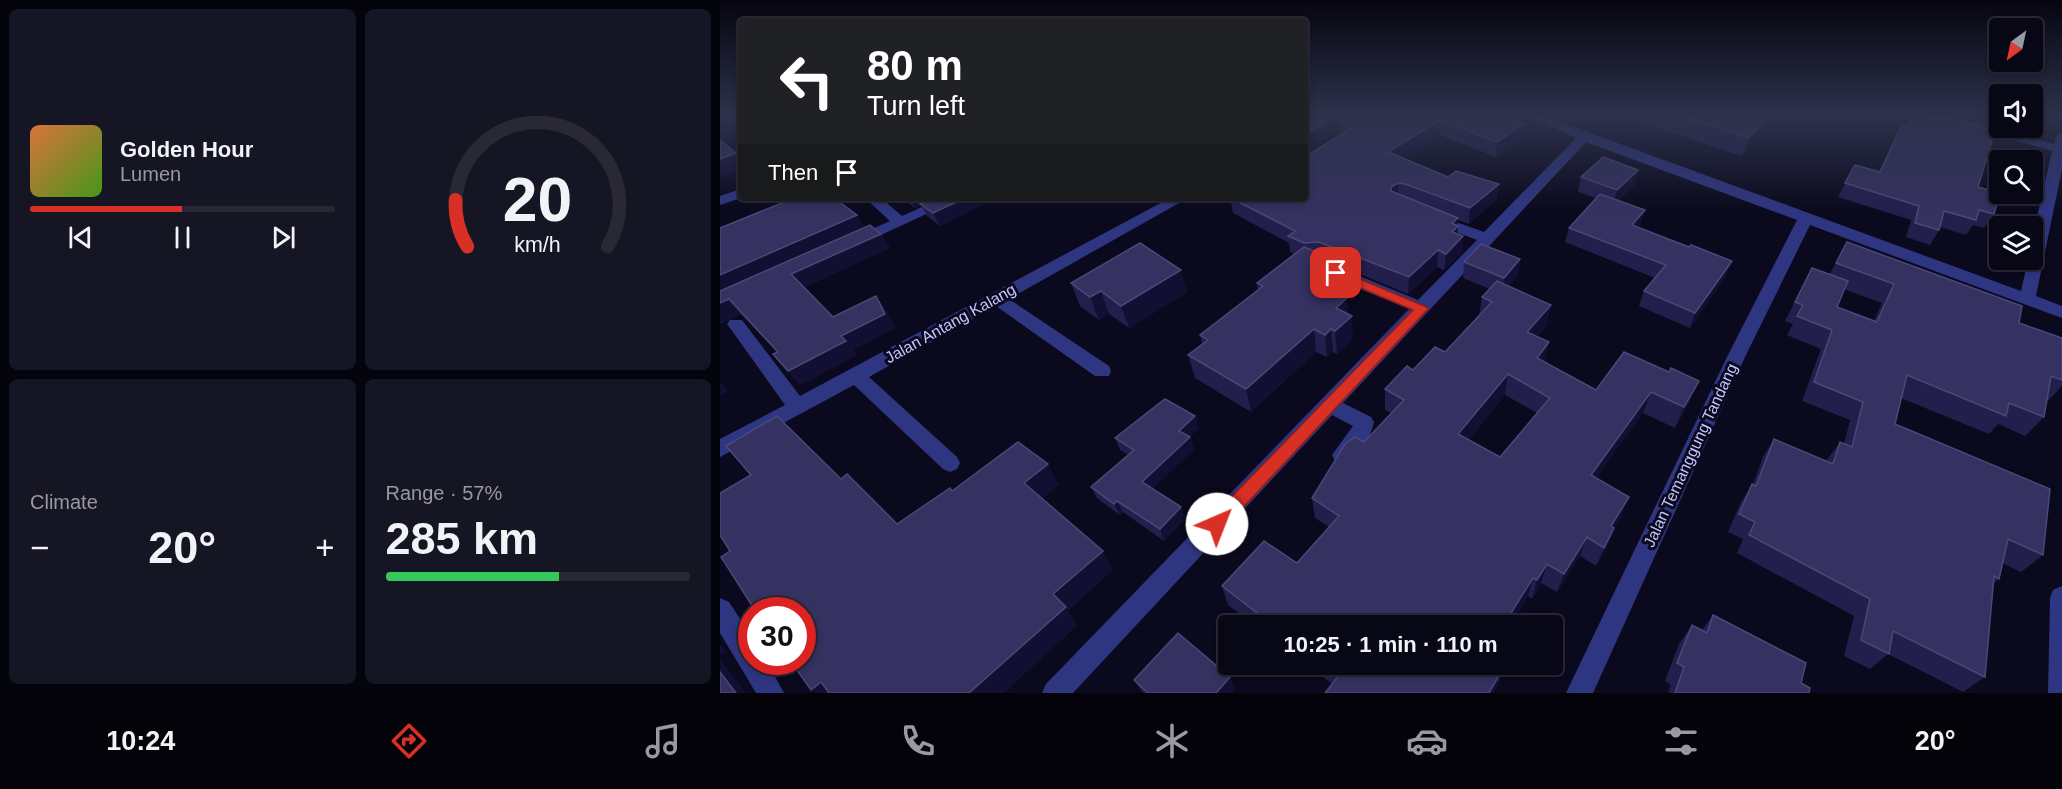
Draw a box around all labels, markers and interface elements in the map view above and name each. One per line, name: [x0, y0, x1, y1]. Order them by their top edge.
north arrow: [1989, 18, 2043, 72]
map controls: [1989, 18, 2043, 270]
icon: left: [768, 42, 846, 120]
text: 80 m: [867, 42, 963, 89]
button: sound: [1989, 84, 2043, 138]
text: Turn left: [867, 91, 965, 121]
text: Golden Hour: [120, 137, 253, 162]
button: search: [1989, 150, 2043, 204]
icon: arrive: [830, 156, 863, 189]
text: Then: [768, 160, 818, 185]
text: Lumen: [120, 163, 181, 185]
text: 20: [503, 165, 572, 234]
button: layers: [1989, 216, 2043, 270]
icon: previous: [64, 221, 97, 254]
icon: pause: [166, 221, 199, 254]
icon: next: [267, 221, 300, 254]
text: km/h: [515, 233, 561, 257]
pin: [1310, 247, 1361, 298]
icon: arrive: [1319, 256, 1352, 289]
street label: Jalan Antang Kalang: [882, 280, 1019, 366]
street label: Jalan Temanggung Tandang: [1640, 361, 1741, 550]
text: Range · 57%: [386, 482, 502, 504]
text: Climate: [30, 491, 98, 513]
position arrow: [1185, 492, 1249, 556]
text: 285 km: [386, 513, 538, 564]
text: 20°: [148, 522, 216, 573]
text: −: [30, 529, 49, 566]
text: +: [315, 529, 335, 566]
speed limit sign: 30: [738, 597, 816, 675]
text: 10:25 · 1 min · 110 m: [1284, 632, 1498, 657]
icon: directions: [388, 720, 430, 762]
icon: music: [642, 720, 684, 762]
icon: phone: [897, 720, 939, 762]
icon: climate: [1151, 720, 1193, 762]
icon: car: [1406, 720, 1448, 762]
icon: filters: [1660, 720, 1702, 762]
text: 10:24: [106, 726, 175, 756]
text: 20°: [1915, 726, 1956, 756]

